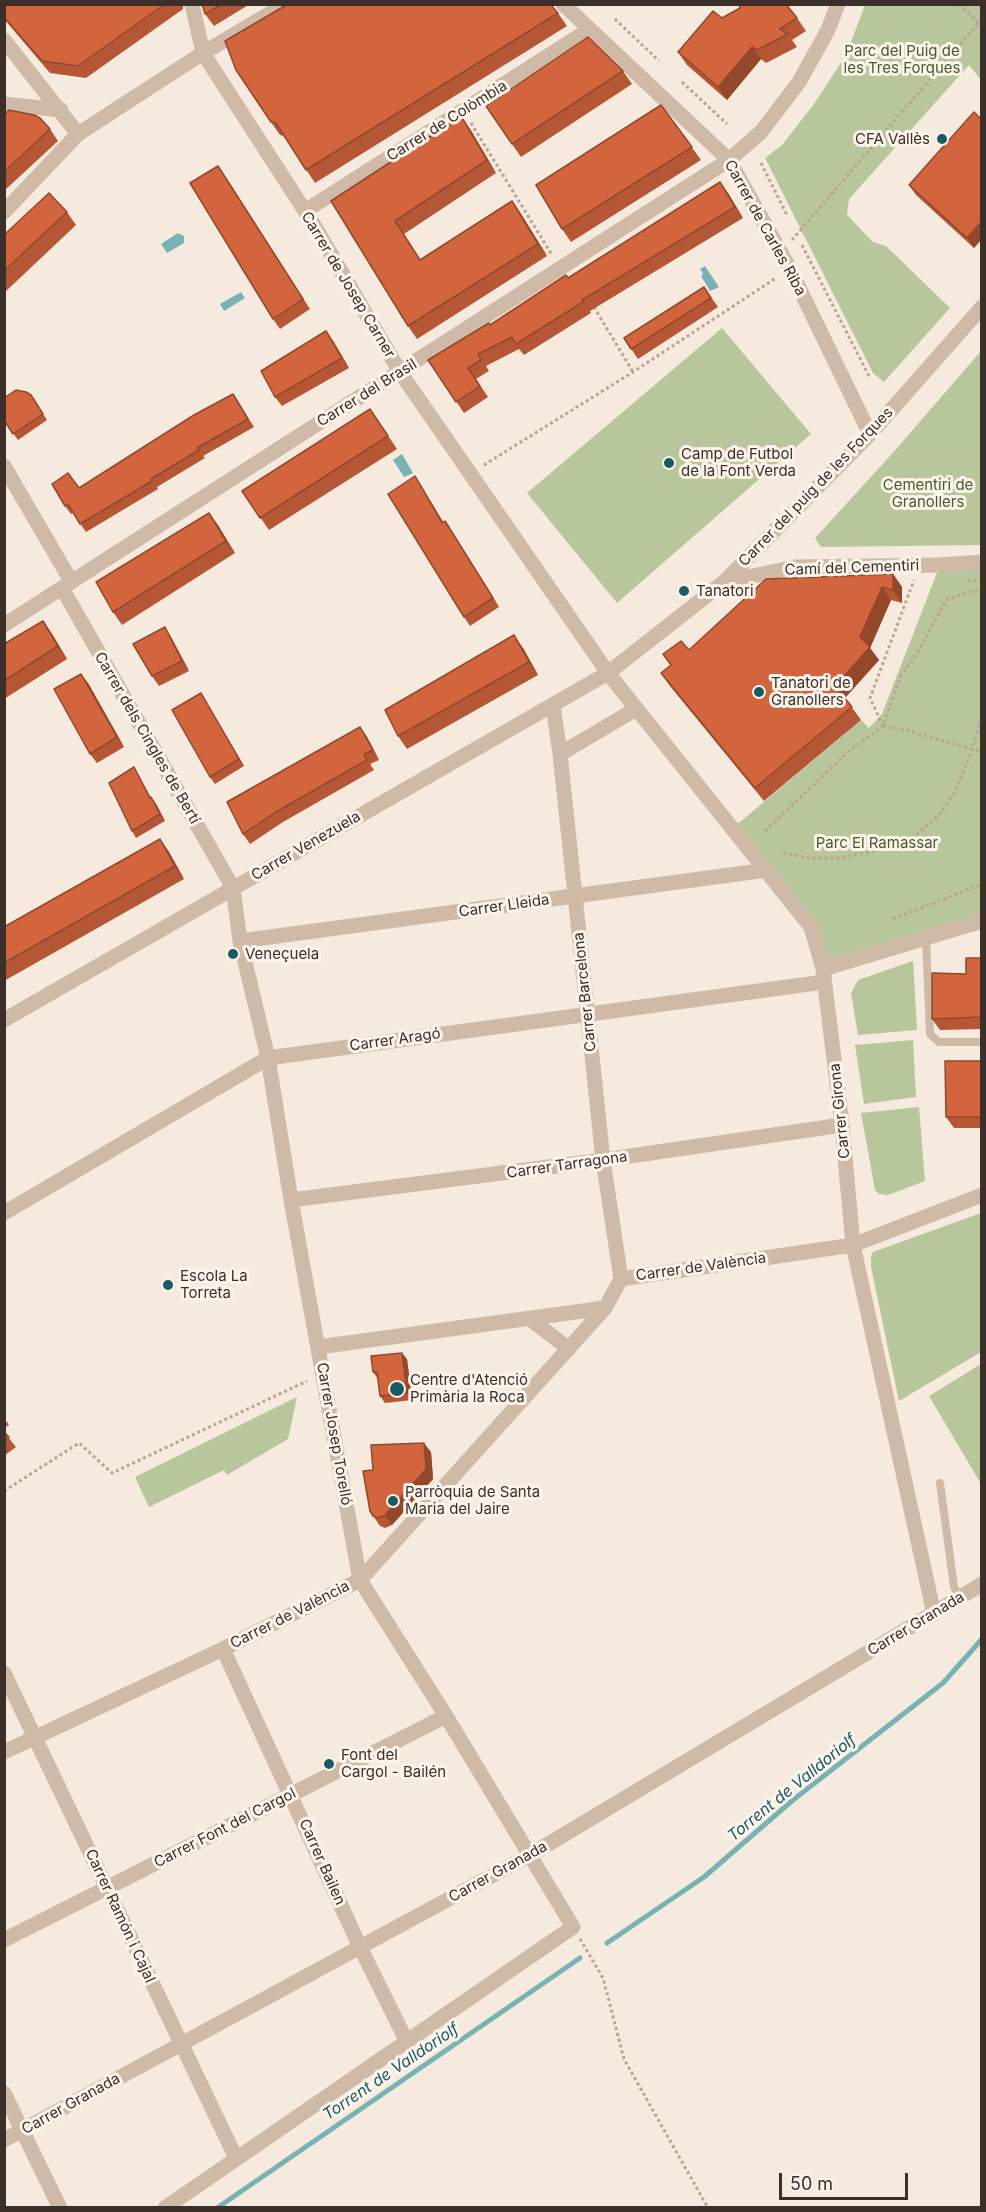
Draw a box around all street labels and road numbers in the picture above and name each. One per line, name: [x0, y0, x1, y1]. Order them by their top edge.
street label: Carrer de Colòmbia: [384, 77, 510, 165]
street label: Carrer de Carles Riba: [720, 157, 810, 299]
street label: Carrer de Josep Carner: [297, 209, 399, 361]
street label: Carrer del Brasil: [314, 355, 420, 431]
street label: Carrer del puig de les Forques: [735, 404, 897, 570]
street label: Camí del Cementiri: [784, 557, 920, 579]
street label: Carrer dels Cingles de Bertí: [90, 649, 204, 827]
street label: Carrer Venezuela: [248, 807, 364, 885]
street label: Carrer Lleida: [458, 891, 550, 921]
street label: Carrer Barcelona: [570, 931, 600, 1053]
street label: Carrer Aragó: [348, 1025, 442, 1055]
street label: Carrer Girona: [826, 1062, 854, 1160]
street label: Carrer Tarragona: [505, 1148, 629, 1182]
street label: Carrer de València: [635, 1249, 767, 1285]
street label: Carrer Josep Torelló: [313, 1361, 355, 1507]
street label: Carrer de València: [227, 1577, 353, 1653]
street label: Carrer Granada: [864, 1588, 968, 1660]
street label: Carrer Font del Cargol: [151, 1784, 299, 1872]
street label: Carrer Bailen: [295, 1816, 349, 1908]
street label: Carrer Granada: [446, 1838, 550, 1906]
street label: Carrer Ramón i Cajal: [81, 1846, 159, 1986]
street label: Carrer Granada: [19, 2070, 123, 2138]

